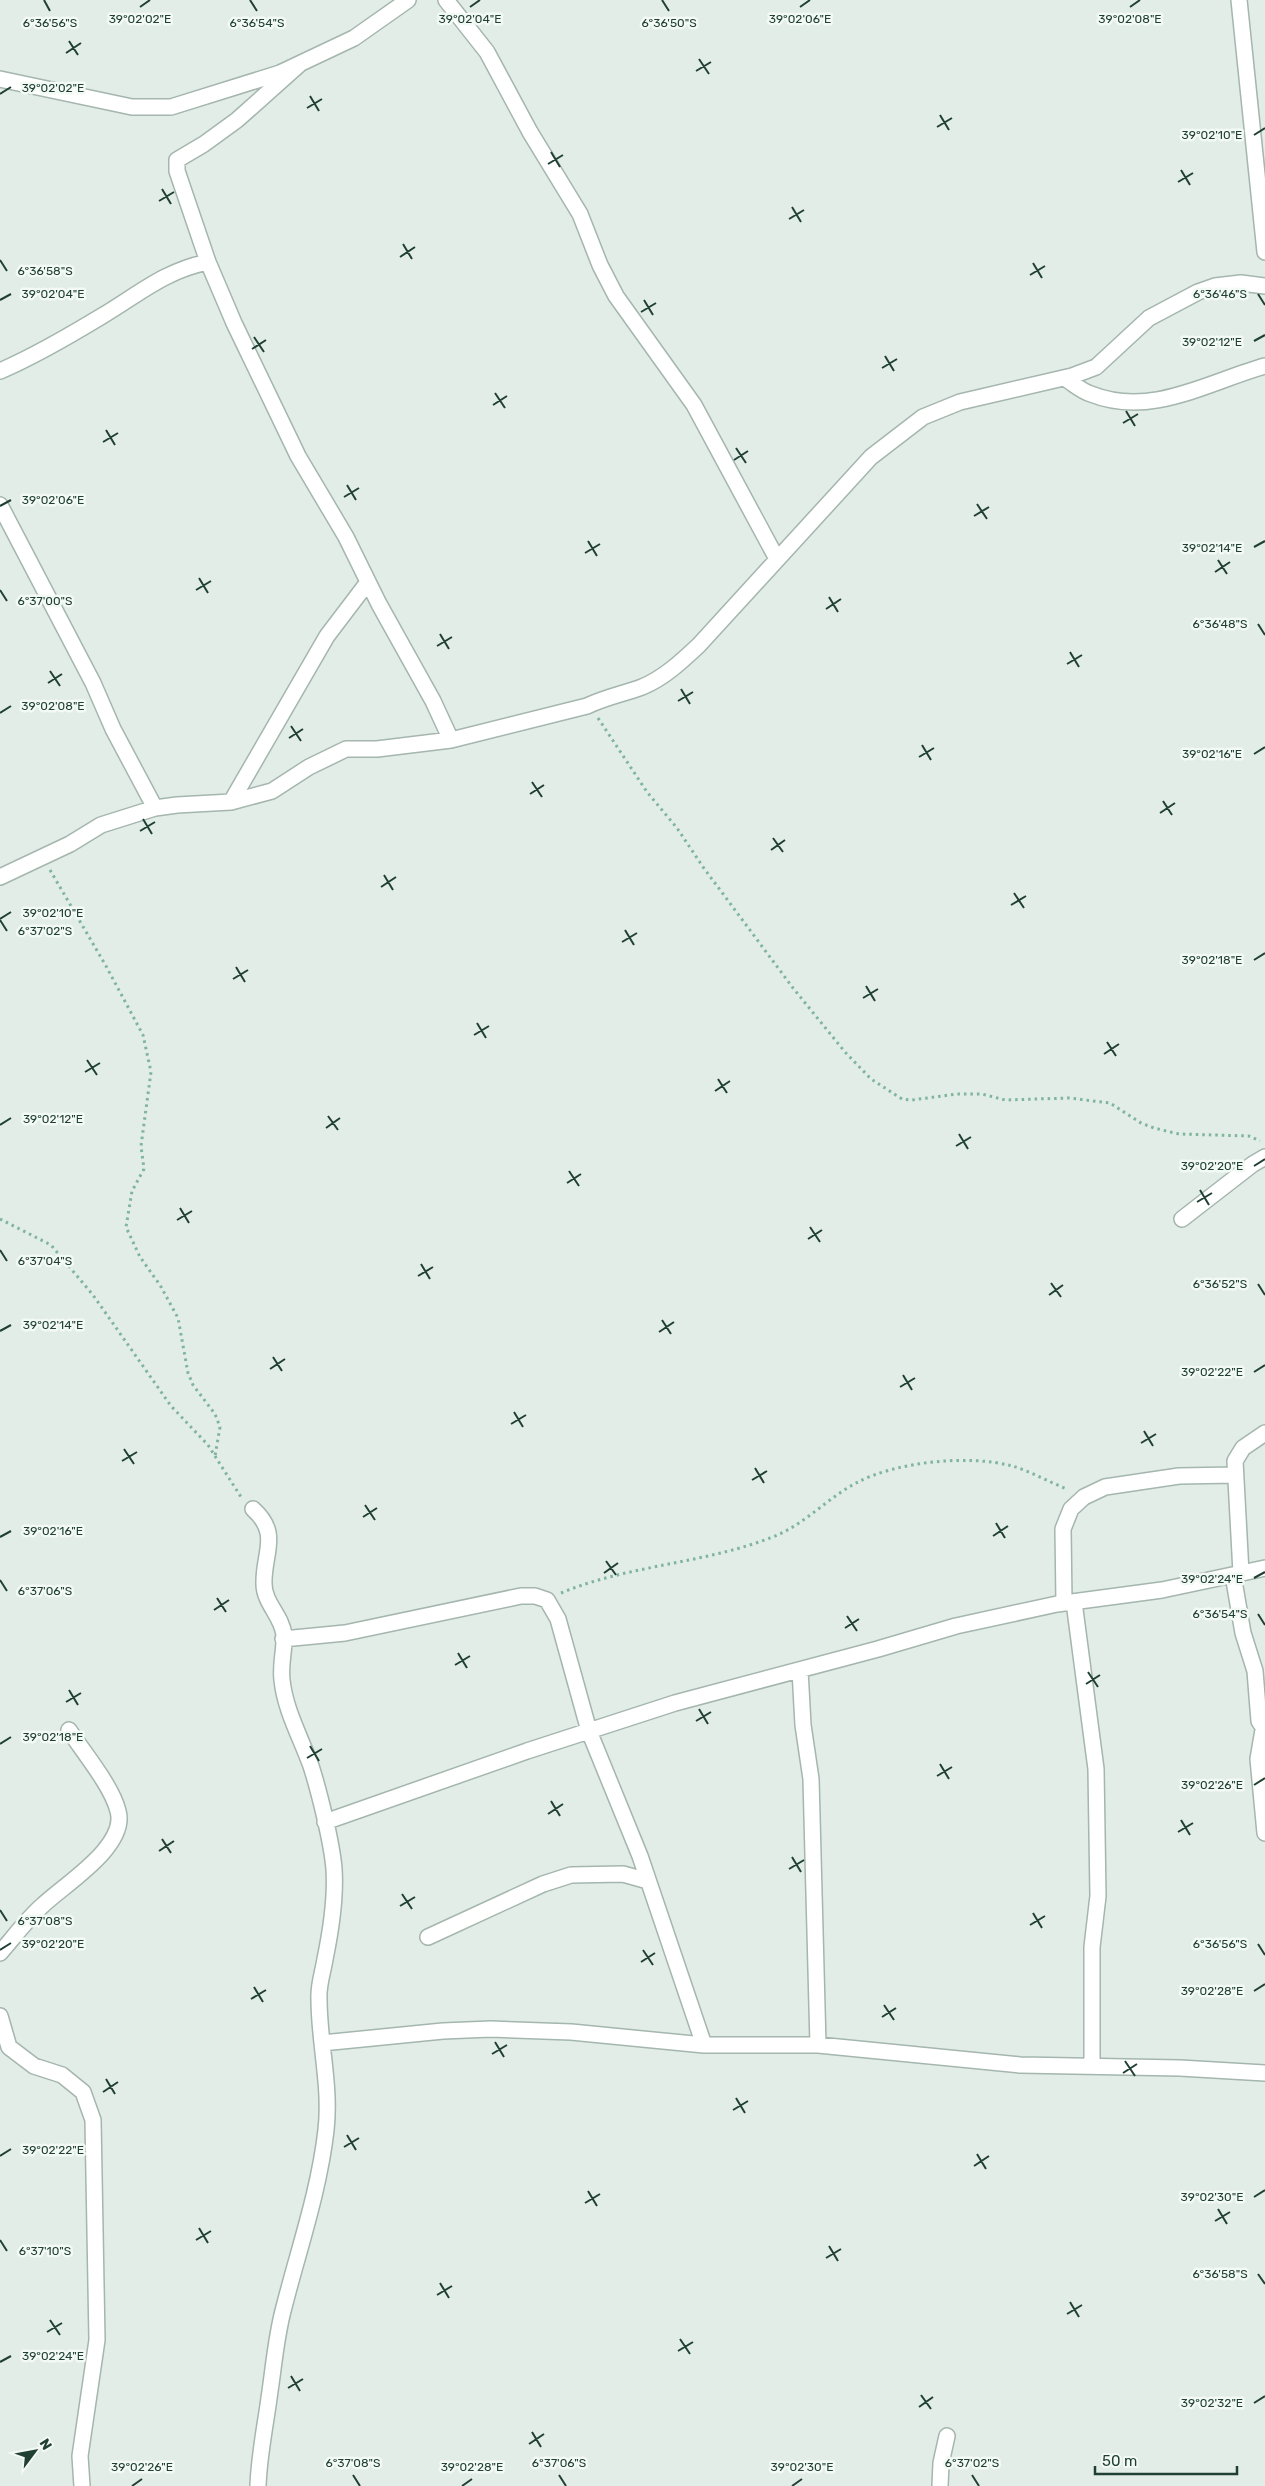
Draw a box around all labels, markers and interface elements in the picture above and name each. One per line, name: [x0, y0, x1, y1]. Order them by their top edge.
text: 39°02'02"E: [109, 12, 171, 26]
text: 39°02'04"E: [439, 12, 501, 26]
text: 39°02'06"E: [769, 12, 831, 26]
text: 39°02'08"E: [1098, 12, 1162, 26]
text: 6°36'56"S: [23, 16, 77, 30]
text: 6°36'54"S: [230, 16, 284, 30]
text: 6°36'50"S: [641, 16, 697, 30]
text: 39°02'02"E: [22, 81, 84, 95]
text: 39°02'10"E: [1182, 128, 1242, 142]
text: 6°36'58"S: [17, 264, 73, 278]
text: 39°02'04"E: [22, 287, 84, 301]
text: 6°36'46"S: [1193, 287, 1247, 301]
text: 39°02'12"E: [1182, 335, 1242, 349]
text: 39°02'06"E: [22, 493, 84, 507]
text: 39°02'14"E: [1182, 541, 1242, 555]
text: 6°37'00"S: [17, 594, 73, 608]
text: 6°36'48"S: [1193, 617, 1247, 631]
text: 39°02'08"E: [21, 699, 85, 713]
text: 39°02'16"E: [1182, 747, 1242, 761]
text: 39°02'10"E: [23, 906, 83, 920]
text: 6°37'02"S: [18, 924, 72, 938]
text: 39°02'18"E: [1182, 953, 1242, 967]
text: 39°02'12"E: [23, 1112, 83, 1126]
text: 39°02'20"E: [1181, 1159, 1243, 1173]
text: 6°37'04"S: [18, 1254, 72, 1268]
text: 6°36'52"S: [1193, 1277, 1247, 1291]
text: 39°02'14"E: [23, 1318, 83, 1332]
text: 39°02'22"E: [1181, 1365, 1243, 1379]
text: 39°02'16"E: [23, 1524, 83, 1538]
text: 39°02'24"E: [1181, 1572, 1243, 1586]
text: 6°37'06"S: [18, 1584, 72, 1598]
text: 6°36'54"S: [1193, 1607, 1247, 1621]
text: 39°02'18"E: [23, 1730, 83, 1744]
text: 39°02'26"E: [1181, 1778, 1243, 1792]
text: 6°37'08"S: [17, 1914, 73, 1928]
text: 39°02'20"E: [22, 1937, 84, 1951]
text: 6°36'56"S: [1193, 1937, 1247, 1951]
text: 39°02'28"E: [1181, 1984, 1243, 1998]
text: 39°02'22"E: [22, 2143, 84, 2157]
text: 39°02'30"E: [1181, 2190, 1243, 2204]
text: 6°37'10"S: [19, 2244, 71, 2258]
text: 6°36'58"S: [1192, 2267, 1248, 2281]
text: 39°02'24"E: [22, 2349, 84, 2363]
text: 39°02'32"E: [1181, 2396, 1243, 2410]
north arrow: [10, 2426, 60, 2476]
text: N: [36, 2436, 55, 2453]
scale bar: [1095, 2444, 1238, 2476]
text: 50 m: [1102, 2452, 1137, 2470]
text: 6°37'08"S: [325, 2456, 381, 2470]
text: 6°37'06"S: [532, 2456, 586, 2470]
text: 6°37'02"S: [945, 2456, 999, 2470]
text: 39°02'26"E: [111, 2460, 173, 2474]
text: 39°02'28"E: [441, 2460, 503, 2474]
text: 39°02'30"E: [771, 2460, 833, 2474]

